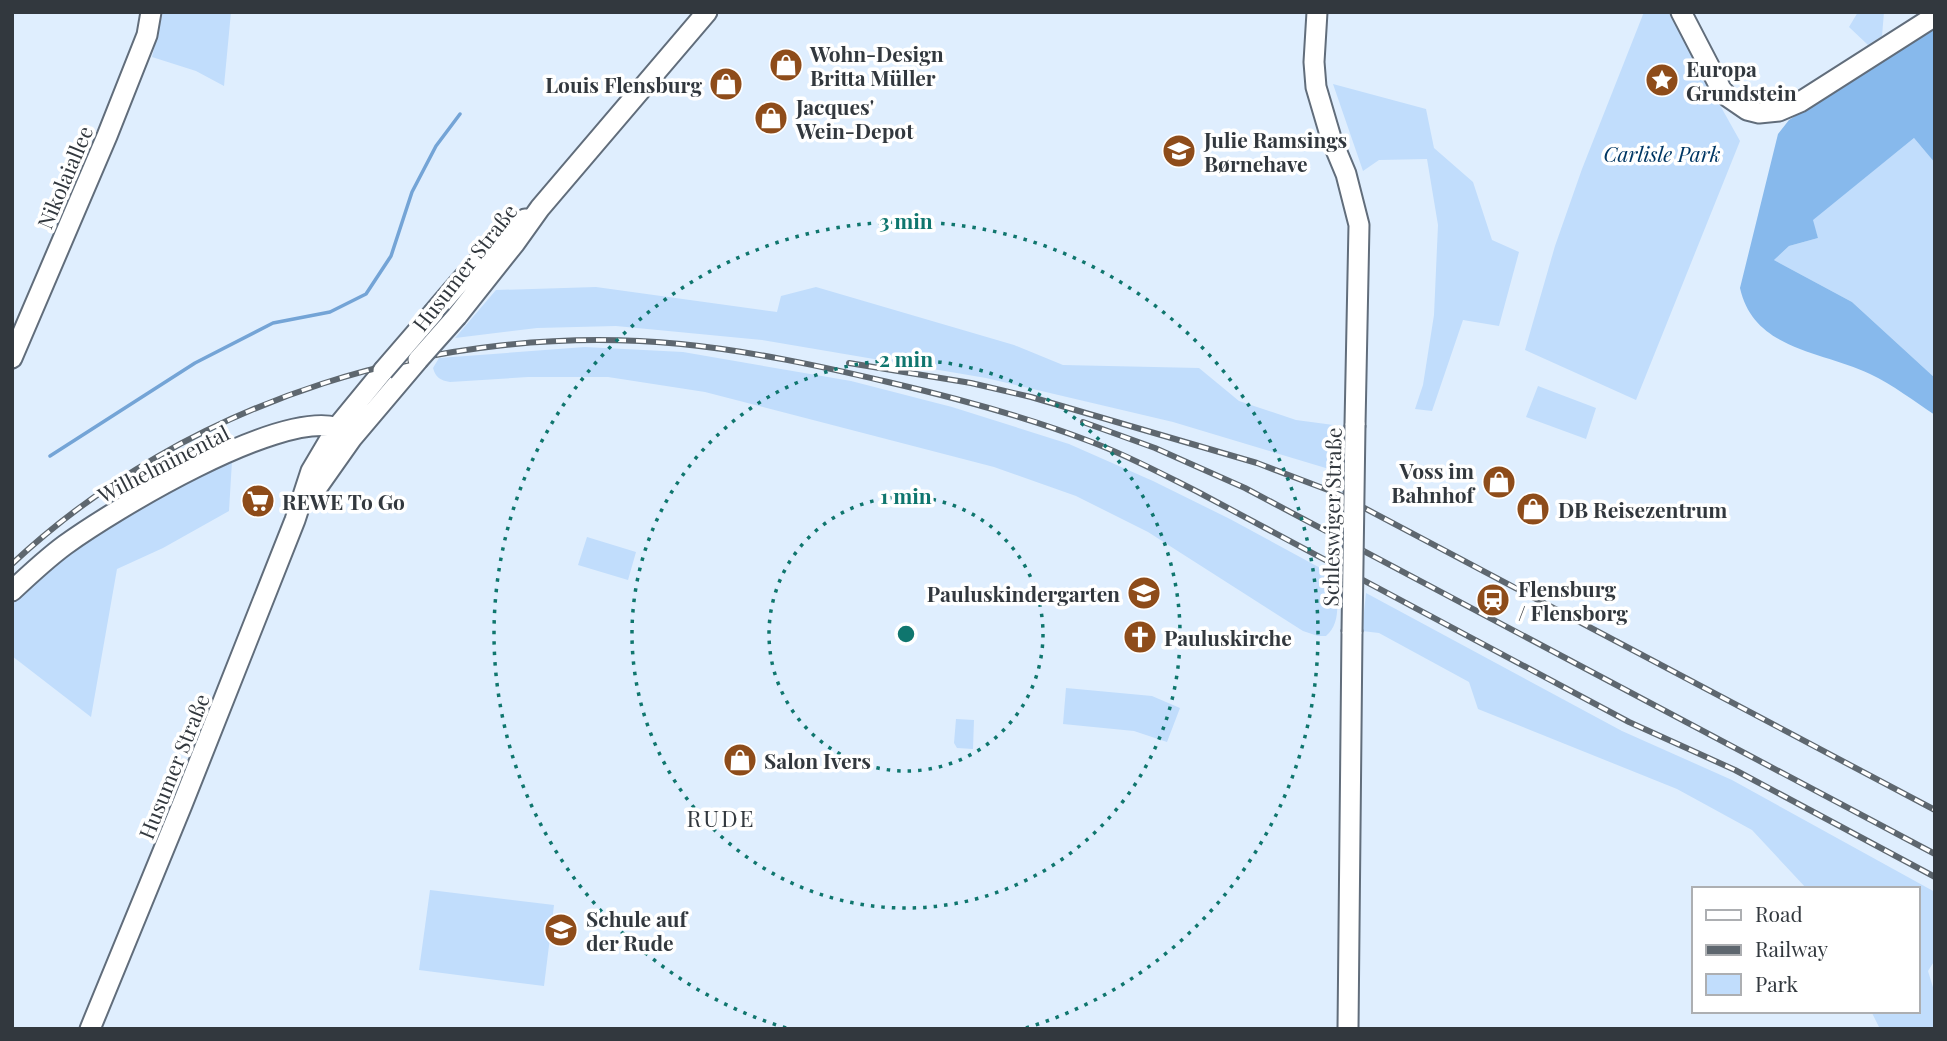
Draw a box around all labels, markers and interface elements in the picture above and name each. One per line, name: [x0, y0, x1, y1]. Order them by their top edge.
place label: Wohn-Design Britta Müller: [809, 39, 944, 91]
shop icon: Wohn-Design Britta Müller: [767, 46, 805, 84]
place label: Europa Grundstein: [1686, 54, 1797, 106]
place icon: Europa Grundstein: [1643, 61, 1681, 99]
shop icon: Louis Flensburg: [707, 65, 745, 103]
place label: Louis Flensburg: [545, 70, 702, 98]
place label: Jacques' Wein-Depot: [795, 92, 914, 144]
shop icon: Jacques' Wein-Depot: [752, 99, 790, 137]
street label: Nikolaiallee: [30, 121, 98, 233]
place label: Julie Ramsings Børnehave: [1203, 125, 1347, 177]
school or university icon: Julie Ramsings Børnehave: [1160, 132, 1198, 170]
park label: Carlisle Park: [1603, 139, 1721, 167]
street label: Husumer Straße: [405, 198, 523, 336]
text: 3 min: [879, 206, 933, 234]
text: 2 min: [879, 344, 933, 372]
street label: Wilhelminental: [92, 418, 234, 509]
street label: Schleswiger Straße: [1315, 427, 1347, 607]
place label: Voss im Bahnhof: [1391, 456, 1477, 508]
shop icon: Voss im Bahnhof: [1480, 463, 1518, 501]
text: 1 min: [880, 481, 932, 509]
supermarket icon: REWE To Go: [239, 482, 277, 520]
place label: REWE To Go: [282, 487, 405, 515]
shop icon: DB Reisezentrum: [1514, 490, 1552, 528]
place label: DB Reisezentrum: [1558, 495, 1727, 523]
school or university icon: Pauluskindergarten: [1125, 574, 1163, 612]
place label: Flensburg / Flensborg: [1518, 574, 1628, 626]
place label: Pauluskindergarten: [927, 579, 1120, 607]
station icon: Flensburg / Flensborg: [1474, 581, 1512, 619]
church icon: Pauluskirche: [1121, 618, 1159, 656]
centre of rings: [894, 622, 918, 646]
place label: Pauluskirche: [1164, 623, 1292, 651]
street label: Husumer Straße: [131, 689, 215, 843]
shop icon: Salon Ivers: [721, 741, 759, 779]
place label: Salon Ivers: [764, 746, 871, 774]
district label: RUDE: [687, 802, 755, 833]
legend: [1692, 887, 1919, 1013]
text: Road: [1755, 899, 1803, 927]
place label: Schule auf der Rude: [586, 904, 690, 956]
school or university icon: Schule auf der Rude: [542, 911, 580, 949]
text: Railway: [1755, 934, 1829, 962]
text: Park: [1755, 969, 1799, 997]

